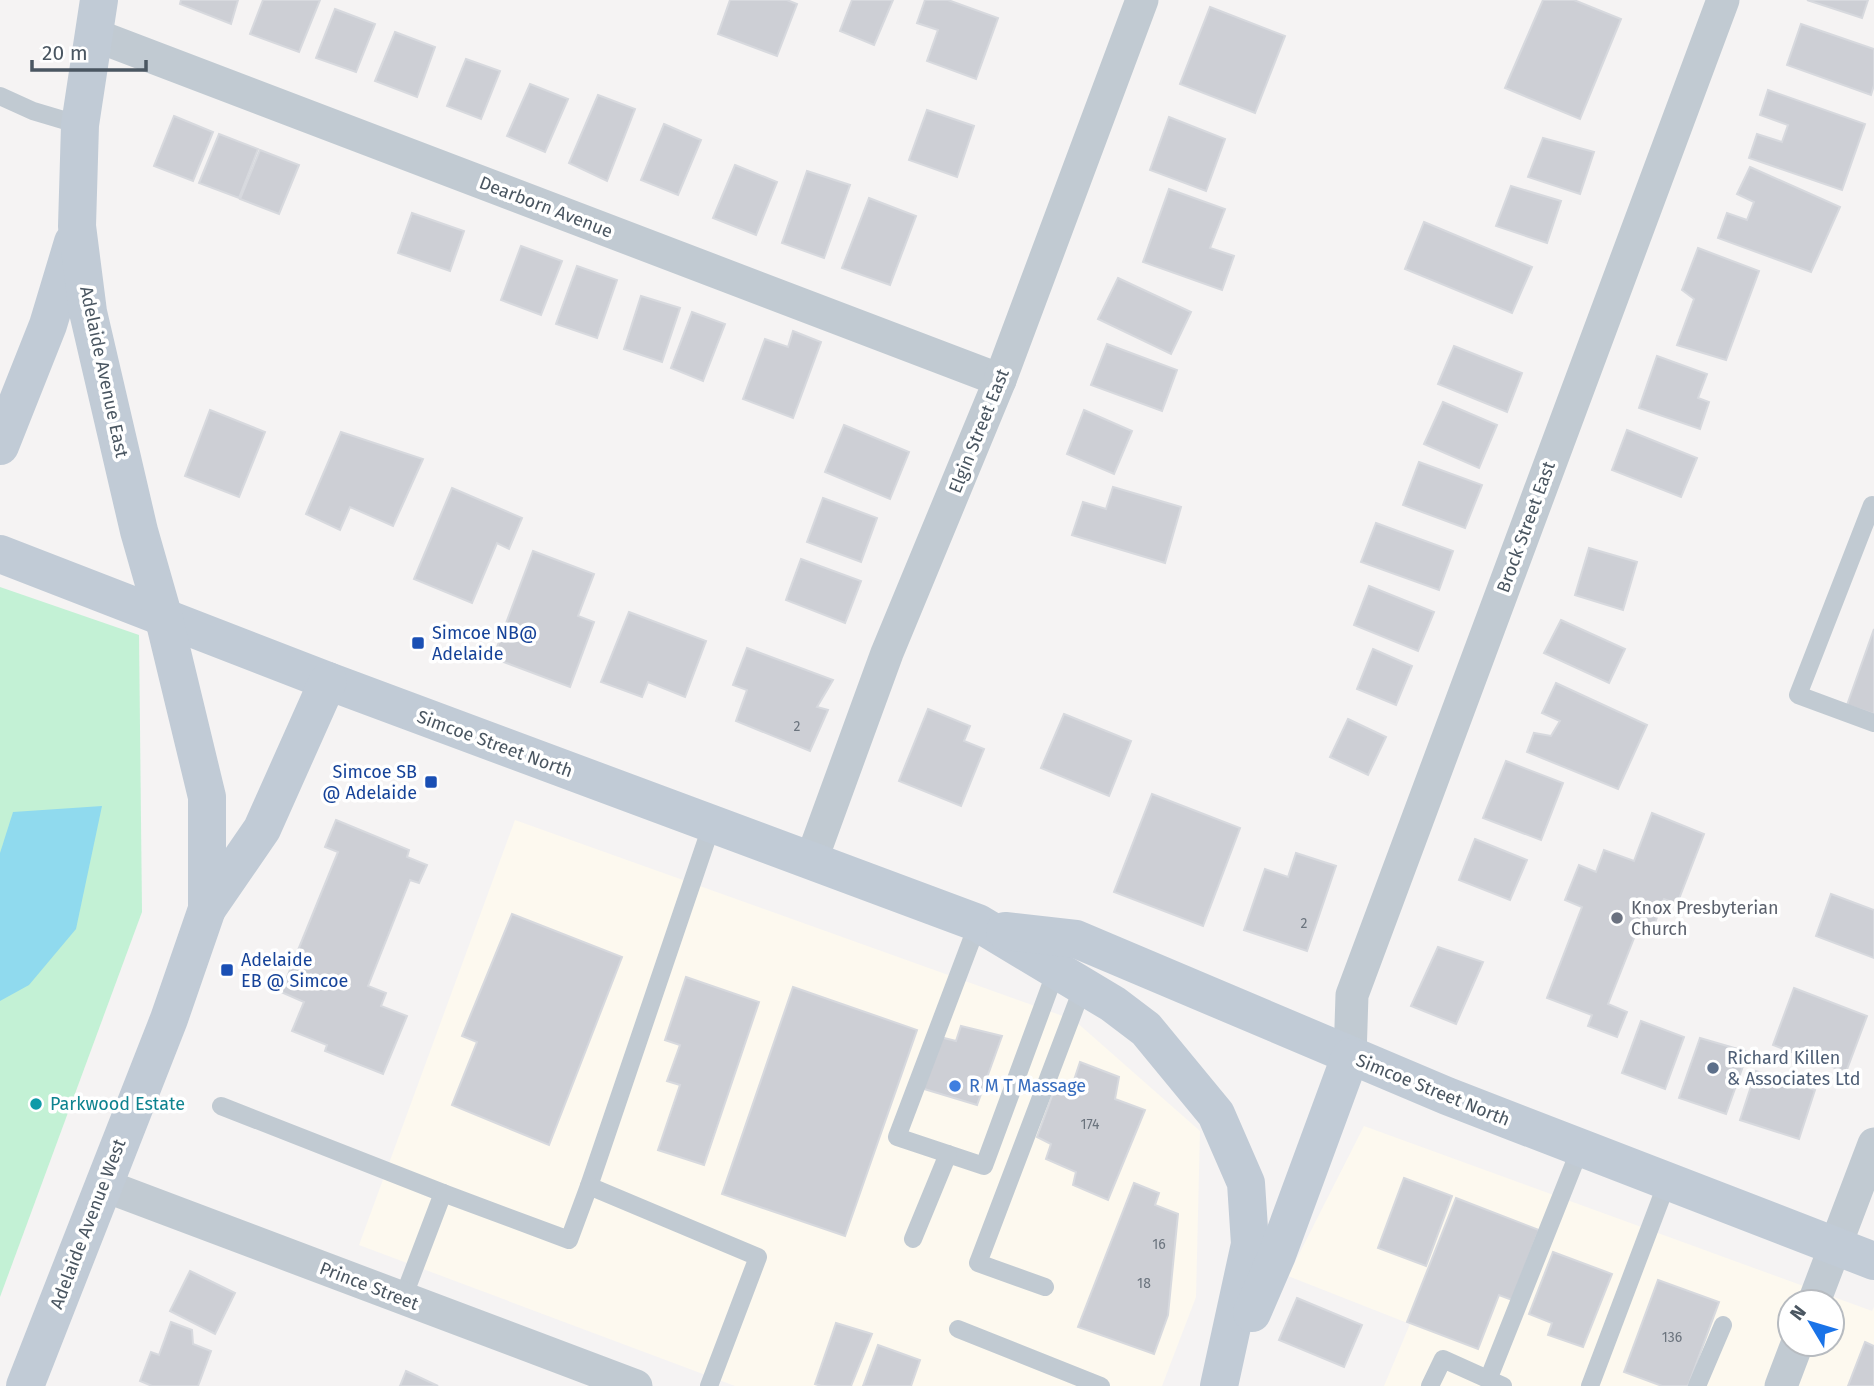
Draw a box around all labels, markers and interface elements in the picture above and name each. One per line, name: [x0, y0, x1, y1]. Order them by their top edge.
scale bar: [32, 28, 145, 72]
text: 20 m: [42, 40, 88, 66]
street label: Dearborn Avenue: [476, 171, 616, 243]
street label: Adelaide Avenue East: [75, 284, 133, 460]
street label: Elgin Street East: [944, 365, 1014, 496]
street label: Brock Street East: [1492, 458, 1560, 596]
place label: Simcoe NB@ Adelaide: [432, 622, 537, 665]
marker: Simcoe NB@ Adelaide: [410, 635, 426, 651]
street label: Simcoe Street North: [414, 706, 576, 782]
house number: 2: [794, 718, 801, 735]
place label: Simcoe SB @ Adelaide: [322, 761, 417, 804]
marker: Simcoe SB @ Adelaide: [423, 774, 439, 790]
place label: Knox Presbyterian Church: [1631, 897, 1779, 940]
marker: Knox Presbyterian Church: [1609, 910, 1625, 926]
house number: 2: [1301, 915, 1308, 932]
place label: Adelaide EB @ Simcoe: [241, 949, 348, 992]
marker: Adelaide EB @ Simcoe: [219, 962, 235, 978]
place label: Richard Killen & Associates Ltd: [1727, 1047, 1861, 1090]
street label: Simcoe Street North: [1353, 1049, 1513, 1131]
marker: Richard Killen & Associates Ltd: [1705, 1060, 1721, 1076]
place label: R M T Massage: [969, 1075, 1086, 1097]
marker: R M T Massage: [947, 1078, 963, 1094]
place label: Parkwood Estate: [50, 1093, 185, 1115]
marker: Parkwood Estate: [28, 1096, 44, 1112]
house number: 174: [1080, 1116, 1100, 1133]
street label: Adelaide Avenue West: [45, 1135, 131, 1312]
house number: 16: [1152, 1236, 1166, 1253]
street label: Prince Street: [316, 1257, 422, 1315]
house number: 18: [1137, 1275, 1151, 1292]
north arrow: [1776, 1288, 1846, 1358]
text: N: [1785, 1301, 1811, 1325]
house number: 136: [1662, 1329, 1682, 1346]

